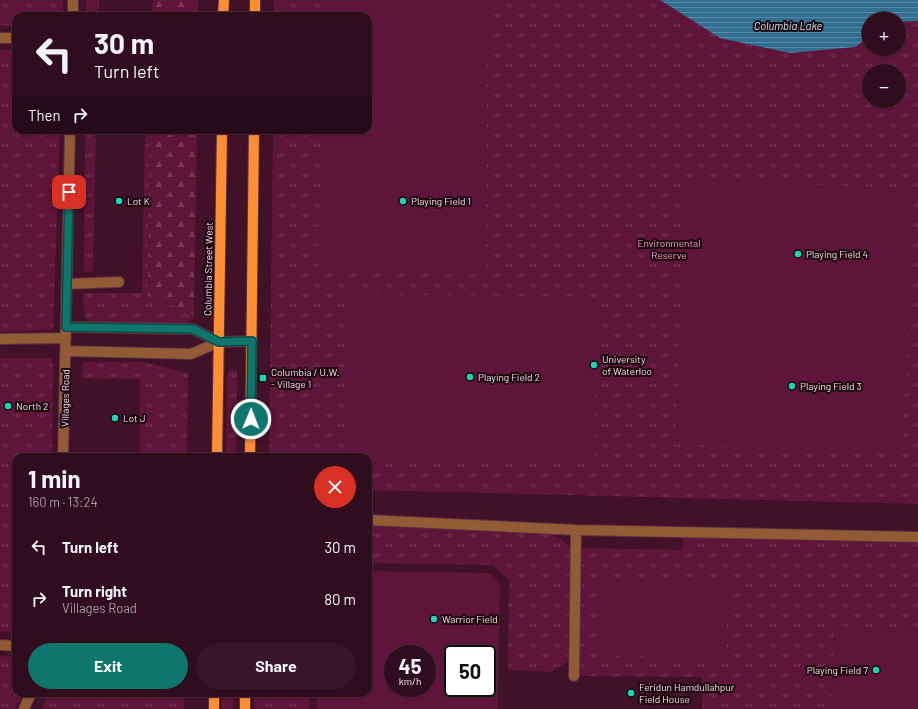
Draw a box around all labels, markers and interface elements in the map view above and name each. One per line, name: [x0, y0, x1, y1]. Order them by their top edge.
map controls: [862, 12, 906, 108]
button: +: [862, 12, 906, 56]
water label: Columbia Lake: [754, 19, 823, 32]
text: 30 m: [94, 26, 154, 60]
icon: left: [28, 28, 80, 80]
text: Turn left: [94, 60, 160, 82]
button: −: [862, 64, 906, 108]
icon: right: [69, 104, 91, 126]
text: Then: [28, 106, 61, 124]
pin: [52, 175, 86, 209]
icon: arrive: [58, 181, 80, 203]
place label: Lot K: [127, 195, 150, 207]
place label: Playing Field 1: [411, 195, 471, 207]
marker: Lot K: [114, 196, 124, 206]
marker: Playing Field 1: [398, 196, 408, 206]
street label: Columbia Street West: [201, 222, 215, 316]
park label: Environmental Reserve: [637, 237, 701, 261]
place label: Playing Field 4: [806, 248, 868, 260]
marker: Playing Field 4: [793, 249, 803, 259]
place label: University of Waterloo: [602, 353, 652, 377]
marker: University of Waterloo: [589, 360, 599, 370]
place label: Columbia / U.W. - Village 1: [271, 366, 339, 390]
street label: Villages Road: [58, 369, 72, 427]
place label: Playing Field 2: [478, 371, 540, 383]
marker: Playing Field 2: [465, 372, 475, 382]
marker: Columbia / U.W. - Village 1: [258, 373, 268, 383]
place label: Playing Field 3: [800, 380, 862, 392]
marker: Playing Field 3: [787, 381, 797, 391]
position arrow: [230, 398, 272, 440]
place label: North 2: [16, 400, 48, 412]
marker: North 2: [3, 401, 13, 411]
place label: Lot J: [123, 412, 145, 424]
marker: Lot J: [110, 413, 120, 423]
text: 1 min: [28, 464, 81, 493]
button: close: [314, 466, 356, 508]
text: 160 m · 13:24: [28, 494, 98, 510]
icon: left: [28, 536, 50, 558]
text: Turn left: [62, 538, 118, 556]
text: 30 m: [324, 538, 356, 556]
text: Turn right: [62, 582, 127, 600]
icon: right: [28, 588, 50, 610]
text: 80 m: [324, 590, 356, 608]
text: Villages Road: [62, 600, 137, 616]
place label: Warrior Field: [442, 613, 498, 625]
marker: Warrior Field: [429, 614, 439, 624]
button: Exit: [28, 643, 188, 689]
button: Share: [196, 643, 356, 689]
speed limit sign: 50: [444, 645, 496, 697]
text: 45: [399, 654, 421, 678]
place label: Playing Field 7: [807, 664, 868, 676]
marker: Playing Field 7: [871, 665, 881, 675]
text: km/h: [399, 675, 421, 687]
place label: Feridun Hamdullahpur Field House: [639, 681, 735, 705]
marker: Feridun Hamdullahpur Field House: [626, 688, 636, 698]

